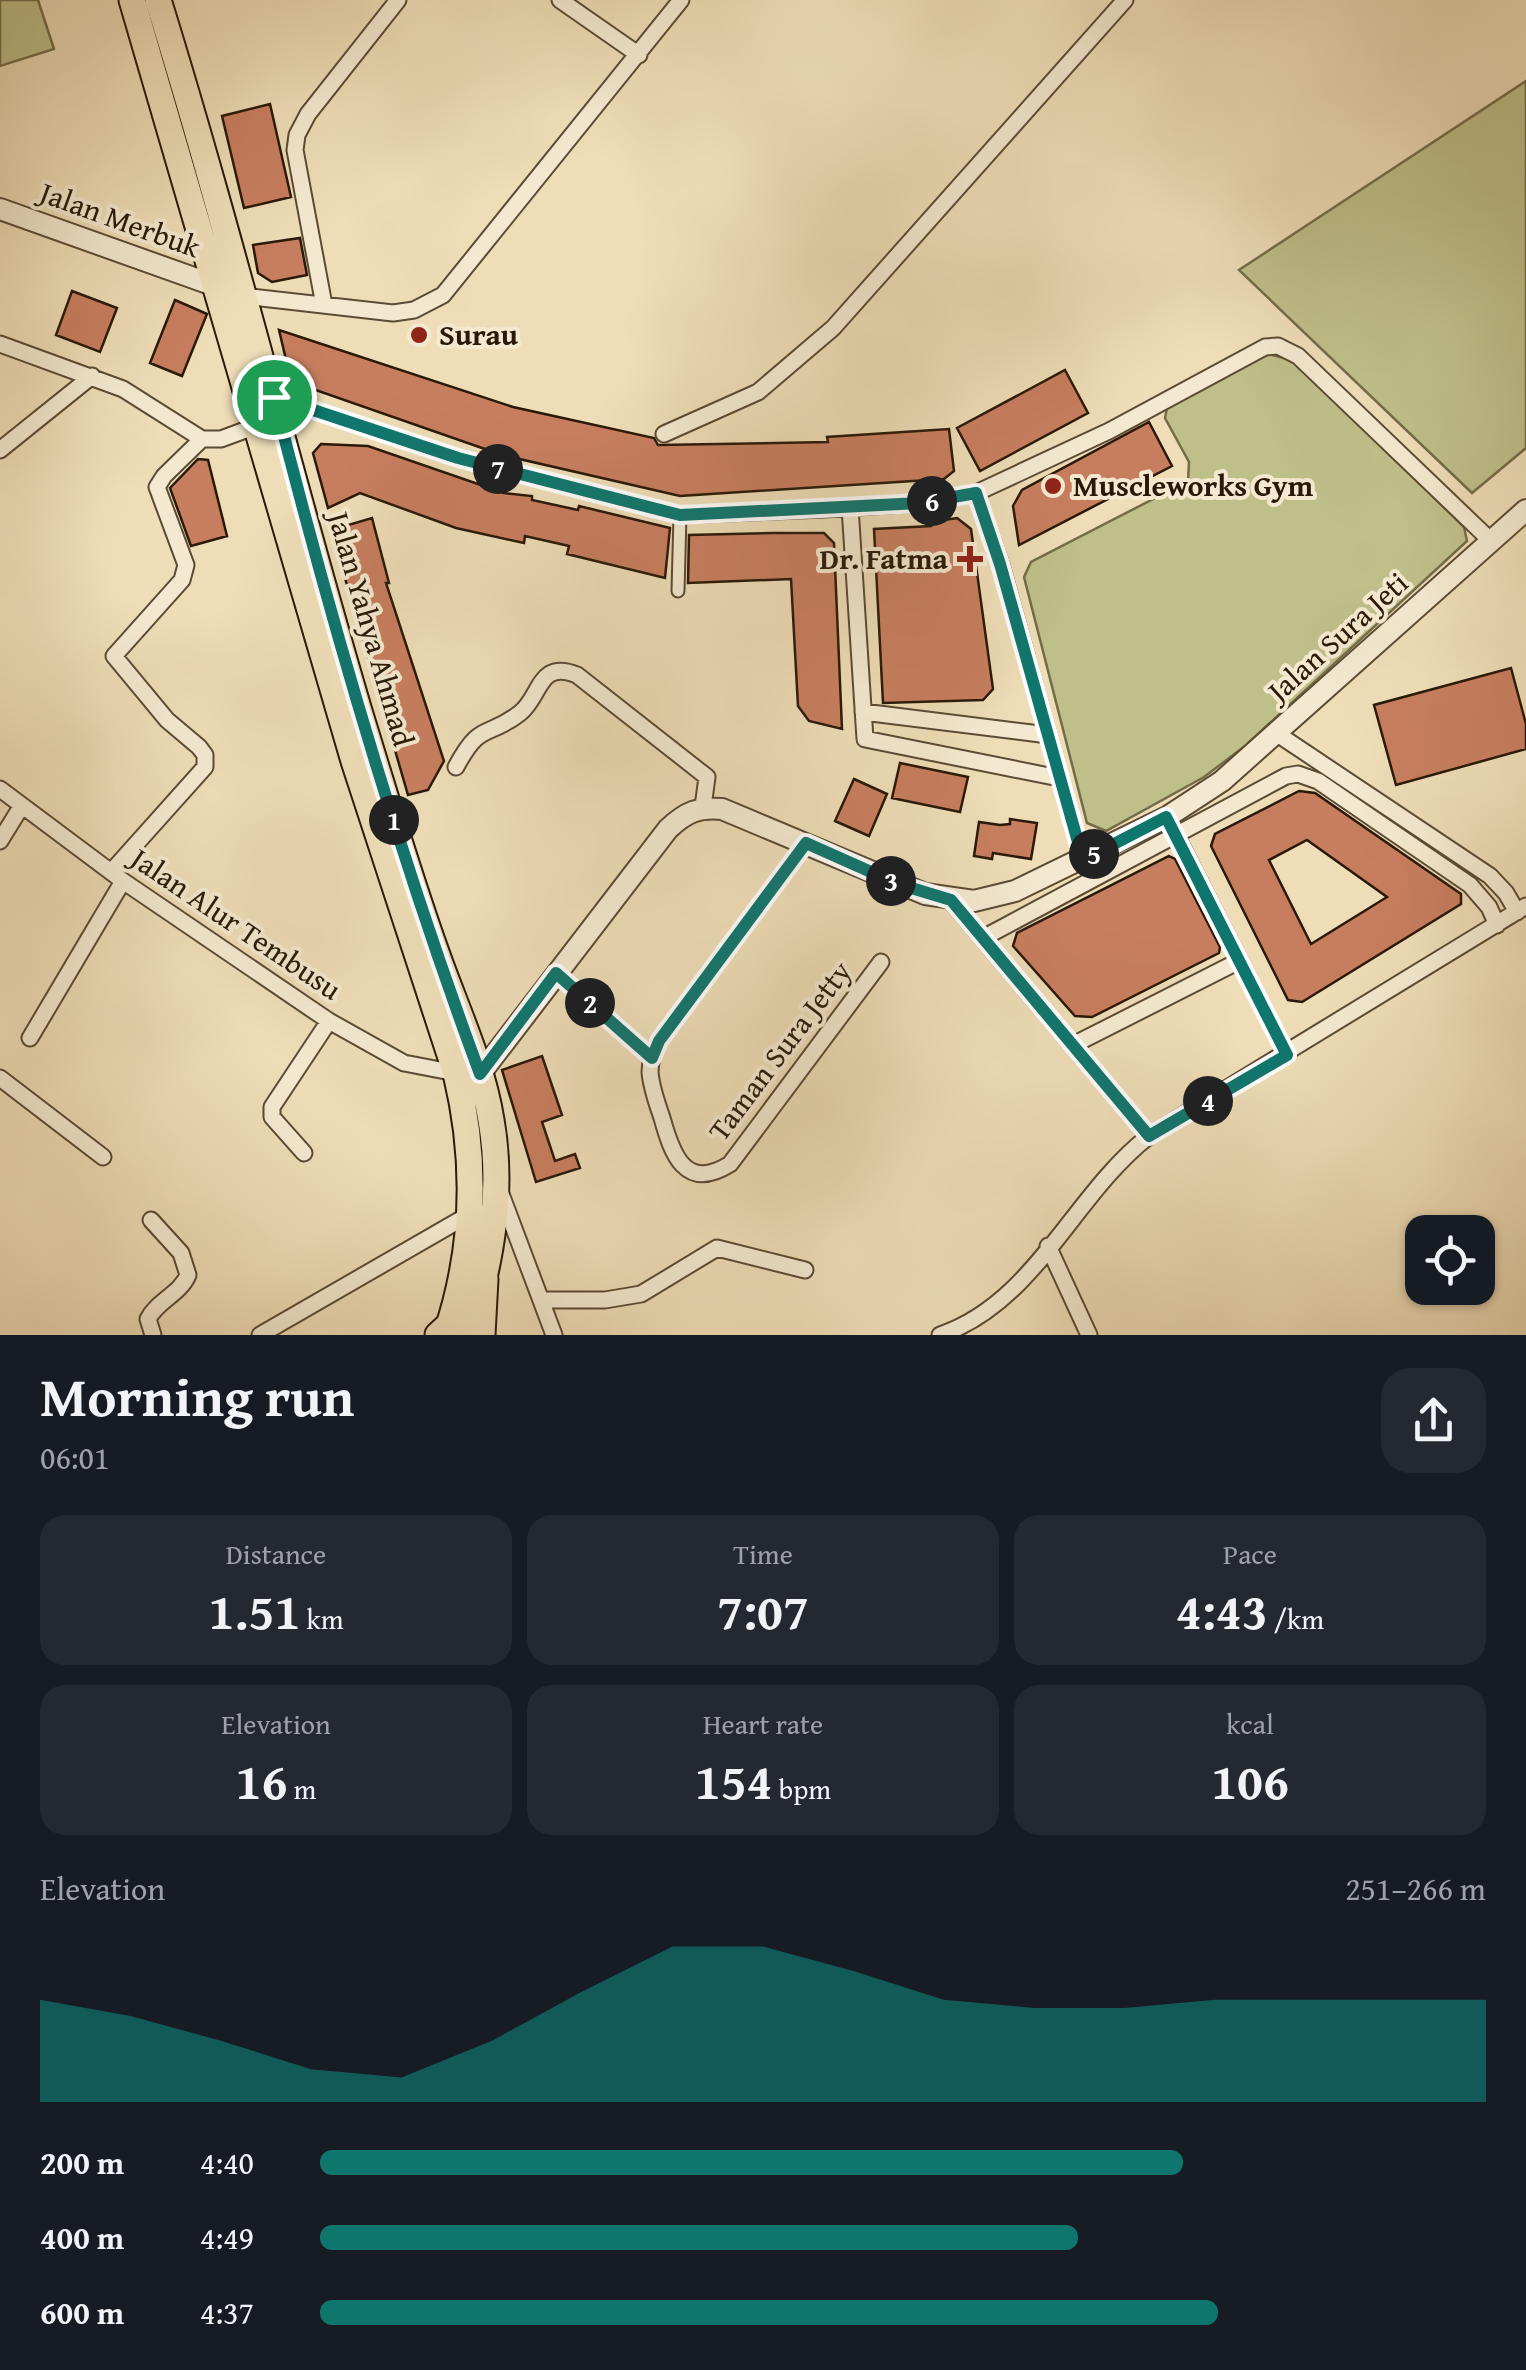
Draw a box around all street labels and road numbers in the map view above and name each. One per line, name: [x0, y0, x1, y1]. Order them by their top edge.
street label: Jalan Merbuk: [30, 168, 207, 269]
street label: Jalan Yahya Ahmad: [316, 503, 426, 751]
street label: Jalan Sura Jeti: [1254, 561, 1417, 714]
street label: Jalan Alur Tembusu: [119, 834, 351, 1011]
street label: Taman Sura Jetty: [697, 951, 862, 1150]

